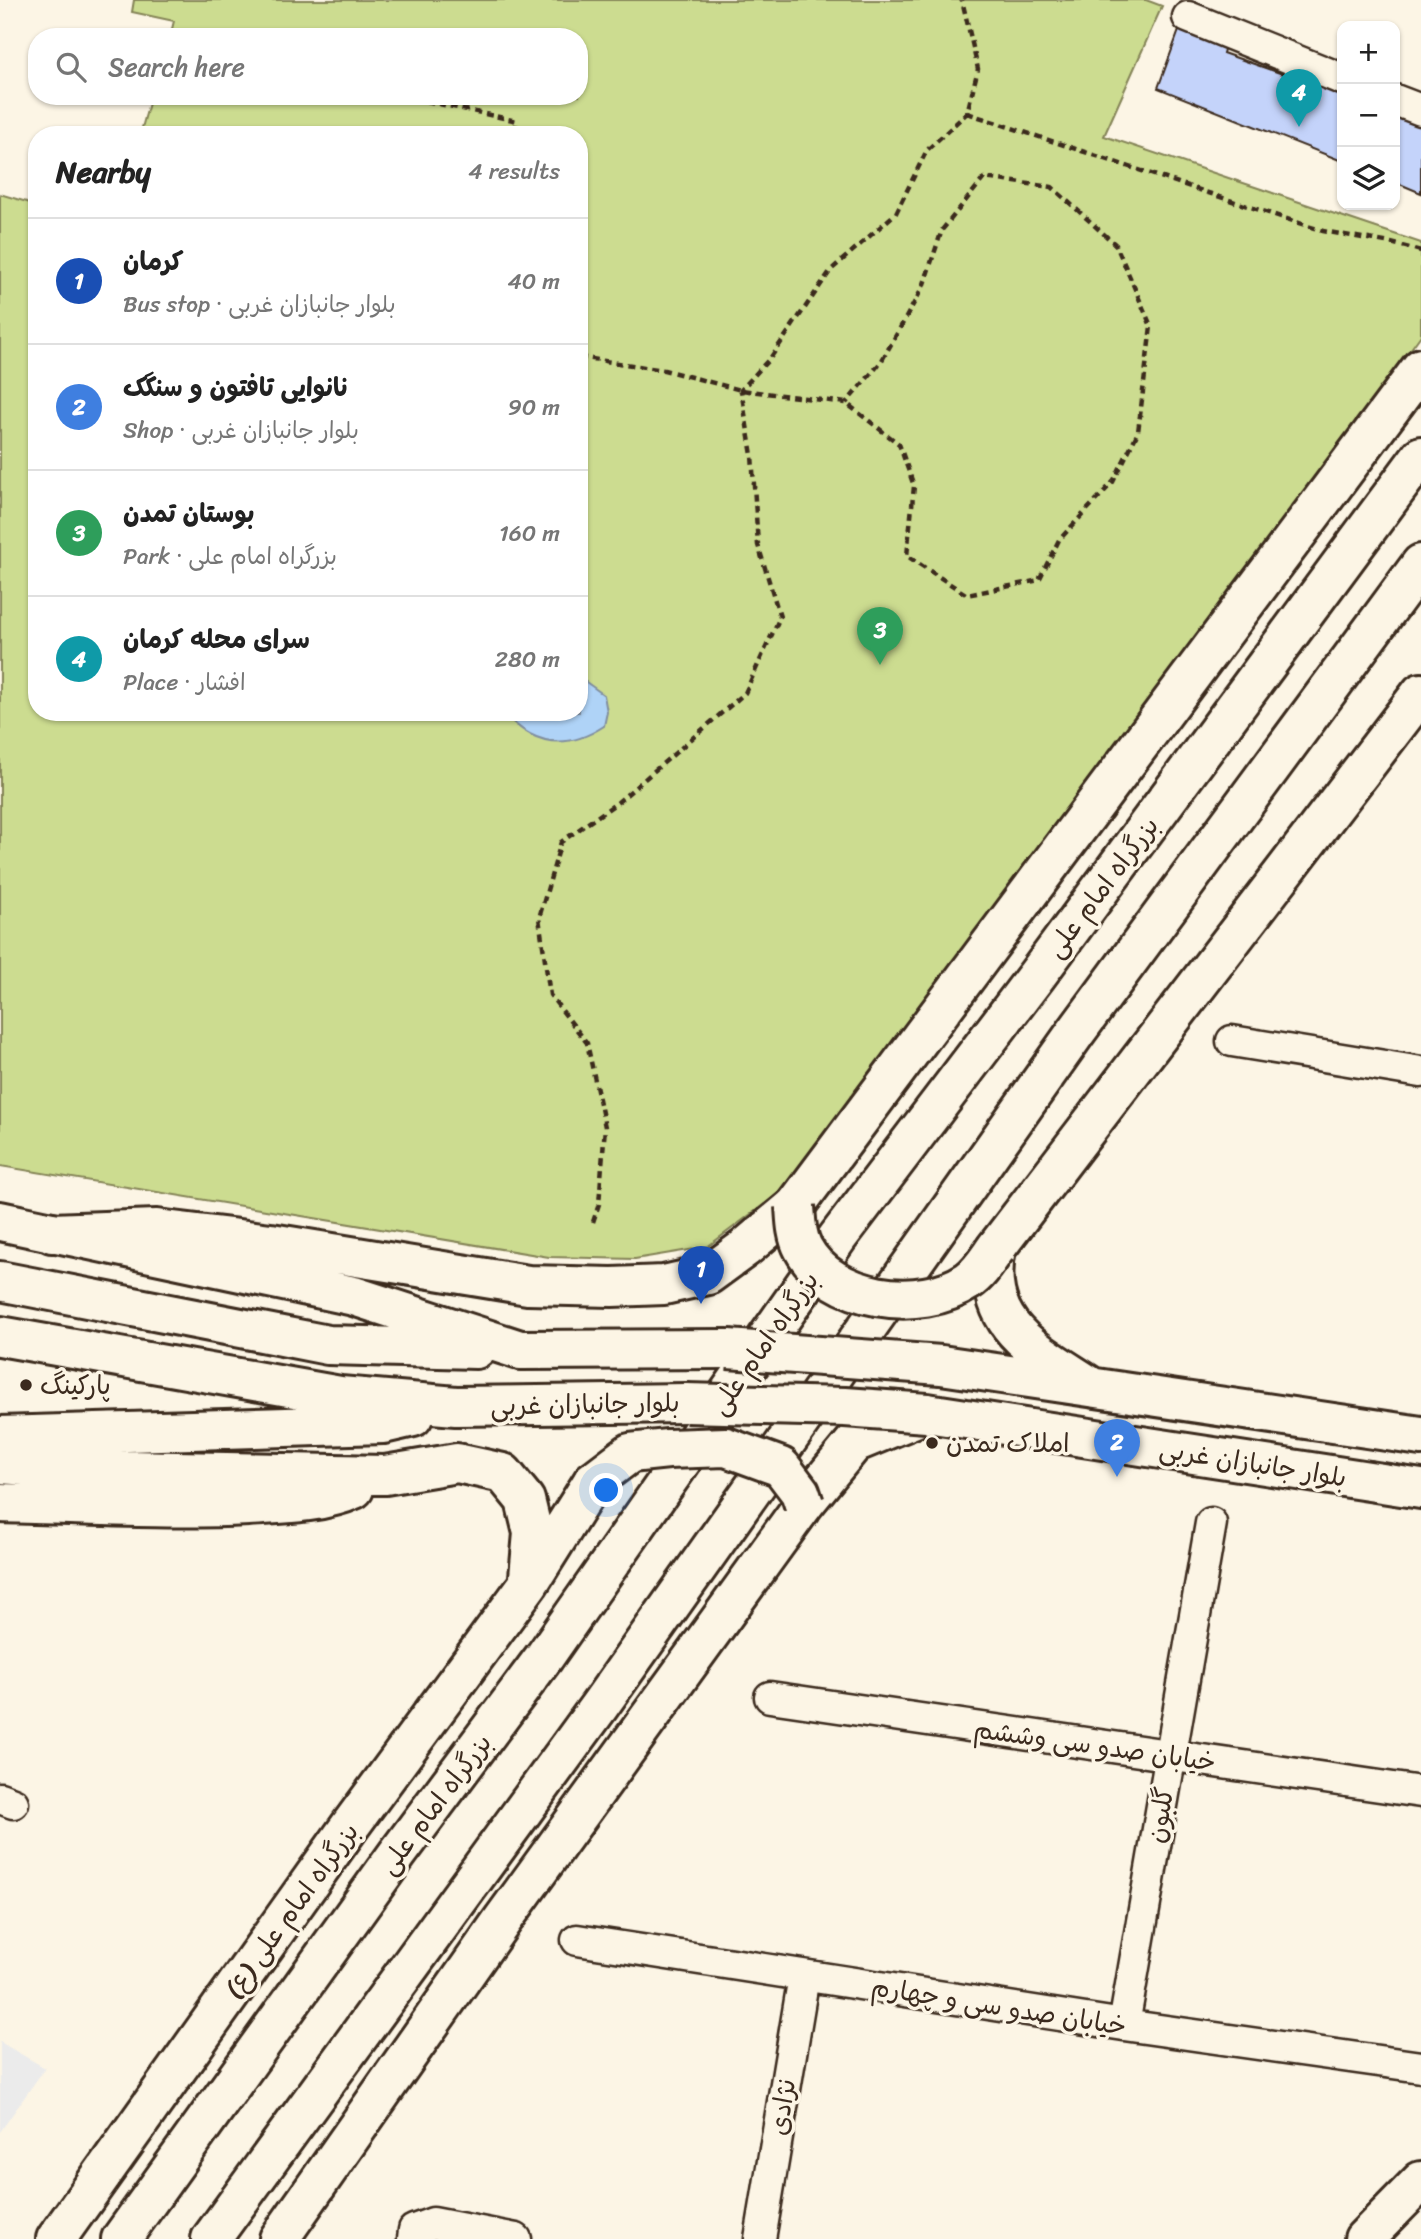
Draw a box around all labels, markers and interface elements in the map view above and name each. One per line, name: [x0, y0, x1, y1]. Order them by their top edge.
map controls: [1337, 21, 1400, 210]
button: +: [1337, 21, 1400, 84]
search box: [28, 28, 588, 105]
text: Search here: [108, 44, 245, 90]
icon: search: [52, 48, 90, 86]
pin: 4: [1276, 69, 1322, 127]
button: −: [1337, 84, 1400, 147]
text: Nearby: [56, 145, 151, 199]
button: layers: [1337, 147, 1400, 210]
text: 4 results: [468, 151, 560, 192]
text: کرمان: [123, 238, 183, 284]
text: 1: [74, 261, 84, 302]
text: 40 m: [507, 261, 560, 302]
text: Bus stop · بلوار جانبازان غربی: [123, 284, 396, 325]
text: نانوایی تافتون و سنگک: [123, 364, 350, 410]
text: 2: [72, 387, 86, 428]
text: 90 m: [508, 387, 560, 428]
text: Shop · بلوار جانبازان غربی: [123, 410, 359, 451]
text: بوستان تمدن: [123, 490, 254, 536]
text: 3: [73, 513, 85, 554]
text: 160 m: [499, 513, 560, 554]
text: Park · بزرگراه امام علی: [123, 536, 337, 577]
pin: 3: [857, 607, 903, 665]
text: سرای محله کرمان: [123, 616, 310, 662]
text: 4: [72, 639, 86, 680]
text: 280 m: [495, 639, 560, 680]
text: Place · افشار: [123, 662, 246, 703]
street label: بزرگراه امام علی: [1033, 806, 1171, 968]
pin: 1: [678, 1246, 724, 1304]
street label: بزرگراه امام علی: [697, 1261, 831, 1425]
place label: پارکینگ: [40, 1362, 111, 1408]
marker: پارکینگ: [18, 1377, 34, 1393]
street label: بلوار جانبازان غربی: [490, 1379, 680, 1429]
pin: 2: [1094, 1419, 1140, 1477]
place label: املاک تمدن: [946, 1420, 1070, 1466]
street label: بلوار جانبازان غربی: [1156, 1425, 1350, 1501]
marker: املاک تمدن: [924, 1435, 940, 1451]
your location: [589, 1473, 623, 1507]
street label: خیابان صدو سی وششم: [971, 1705, 1219, 1785]
street label: بزرگراه امام علی: [366, 1723, 504, 1885]
street label: گلبون: [1132, 1783, 1188, 1847]
street label: بزرگراه امام علی (ع): [211, 1812, 371, 2008]
street label: خیابان صدو سی و چهارم: [868, 1963, 1130, 2049]
street label: نژادی: [755, 2075, 809, 2139]

